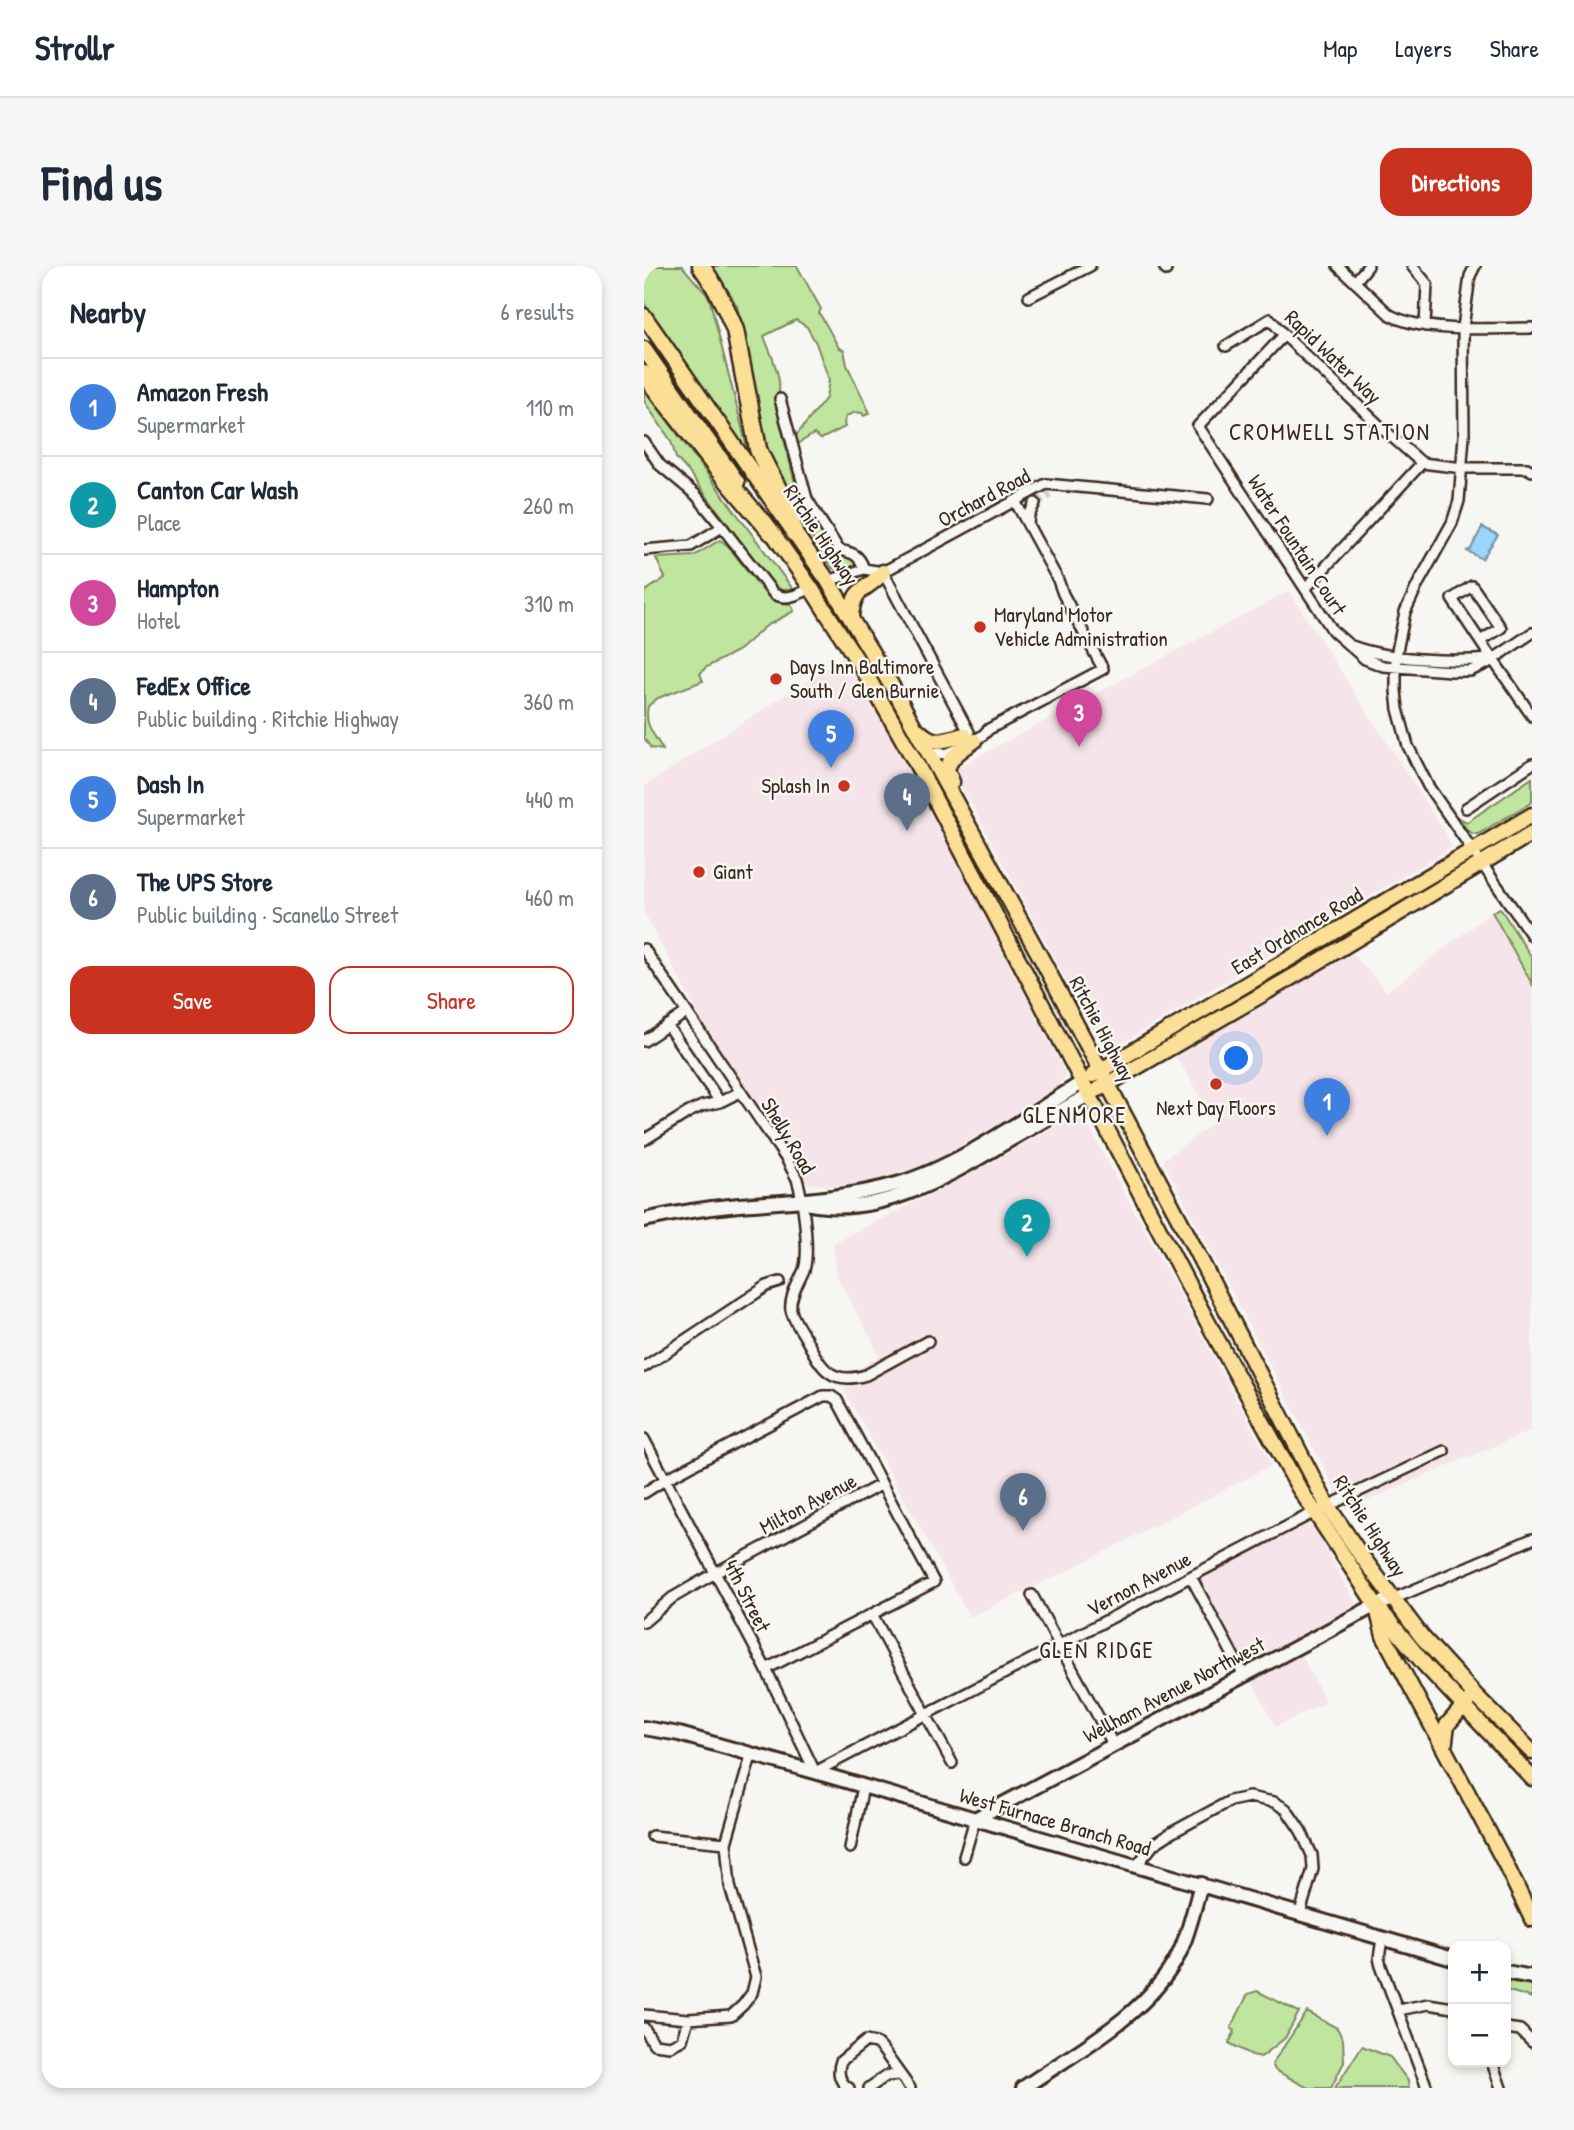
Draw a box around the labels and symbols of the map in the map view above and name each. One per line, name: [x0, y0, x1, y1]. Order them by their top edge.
street label: Rapid Water Way: [1279, 303, 1388, 410]
district label: CROMWELL STATION: [1229, 416, 1431, 447]
street label: Orchard Road: [933, 461, 1035, 534]
street label: Water Fountain Court: [1241, 469, 1354, 621]
street label: Ritchie Highway: [777, 479, 866, 591]
place label: Maryland Motor Vehicle Administration: [994, 600, 1168, 653]
marker: Maryland Motor Vehicle Administration: [972, 619, 988, 635]
place label: Days Inn Baltimore South / Glen Burnie: [790, 652, 939, 705]
marker: Days Inn Baltimore South / Glen Burnie: [768, 671, 784, 687]
pin: 3: [1056, 689, 1102, 747]
pin: 5: [808, 710, 854, 768]
place label: Splash In: [761, 771, 830, 800]
pin: 4: [884, 773, 930, 831]
marker: Splash In: [836, 778, 852, 794]
place label: Giant: [713, 857, 754, 886]
marker: Giant: [691, 864, 707, 880]
street label: East Ordnance Road: [1226, 880, 1368, 981]
street label: Ritchie Highway: [1062, 971, 1142, 1087]
your location: [1219, 1041, 1253, 1075]
marker: Next Day Floors: [1208, 1076, 1224, 1092]
pin: 1: [1304, 1078, 1350, 1136]
street label: Shelly Road: [754, 1092, 822, 1179]
place label: Next Day Floors: [1156, 1093, 1276, 1122]
district label: GLENMORE: [1022, 1099, 1128, 1130]
pin: 2: [1004, 1199, 1050, 1257]
street label: Milton Avenue: [754, 1466, 861, 1541]
street label: Ritchie Highway: [1327, 1469, 1414, 1582]
pin: 6: [1000, 1473, 1046, 1531]
street label: Vernon Avenue: [1082, 1544, 1196, 1623]
street label: 4th Street: [717, 1555, 778, 1638]
street label: Wellham Avenue Northwest: [1078, 1629, 1270, 1750]
district label: GLEN RIDGE: [1039, 1634, 1155, 1665]
street label: West Furnace Branch Road: [956, 1780, 1154, 1863]

